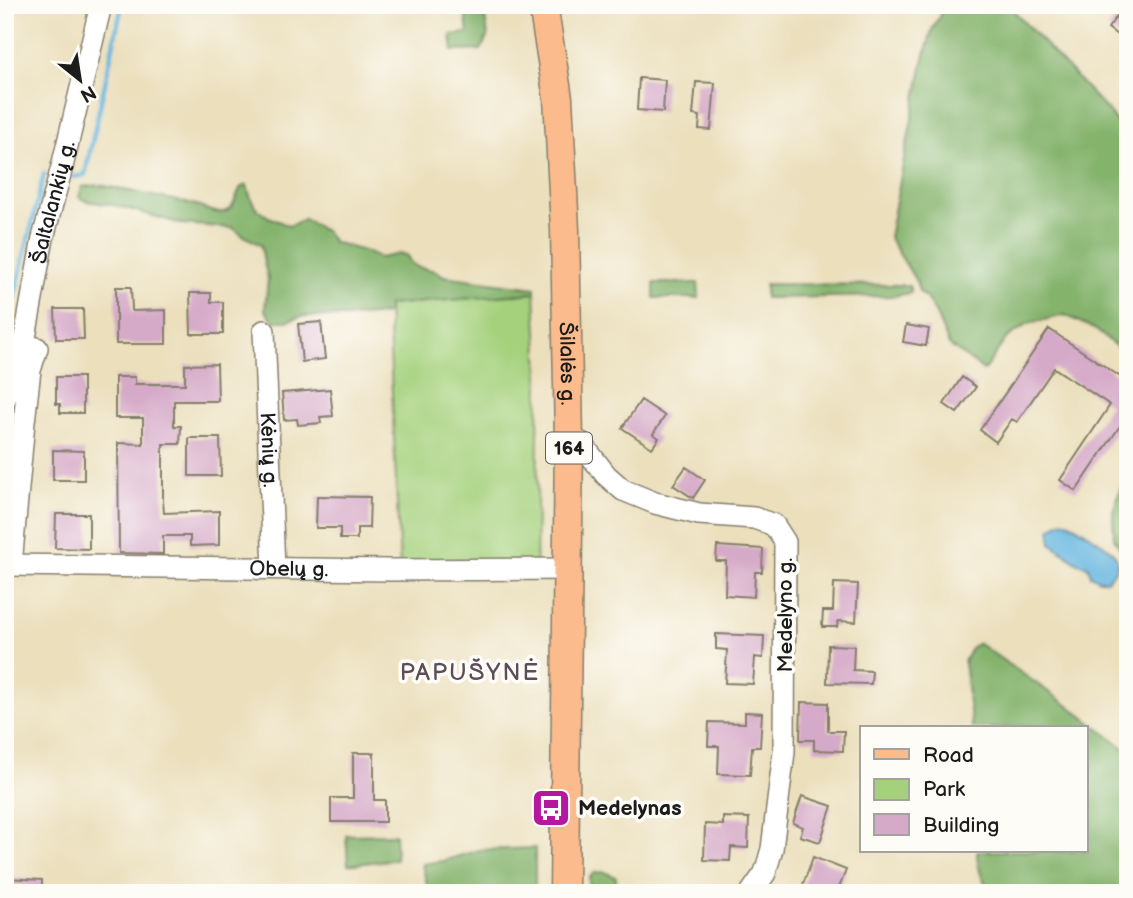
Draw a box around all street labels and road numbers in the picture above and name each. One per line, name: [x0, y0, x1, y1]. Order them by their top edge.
street label: Šaltalankių g.: [27, 138, 81, 266]
street label: Šilalės g.: [554, 322, 580, 406]
street label: Kėnių g.: [254, 412, 283, 488]
road number: 164: [546, 432, 592, 463]
street label: Obelų g.: [249, 556, 329, 582]
street label: Medelyno g.: [773, 558, 798, 672]

